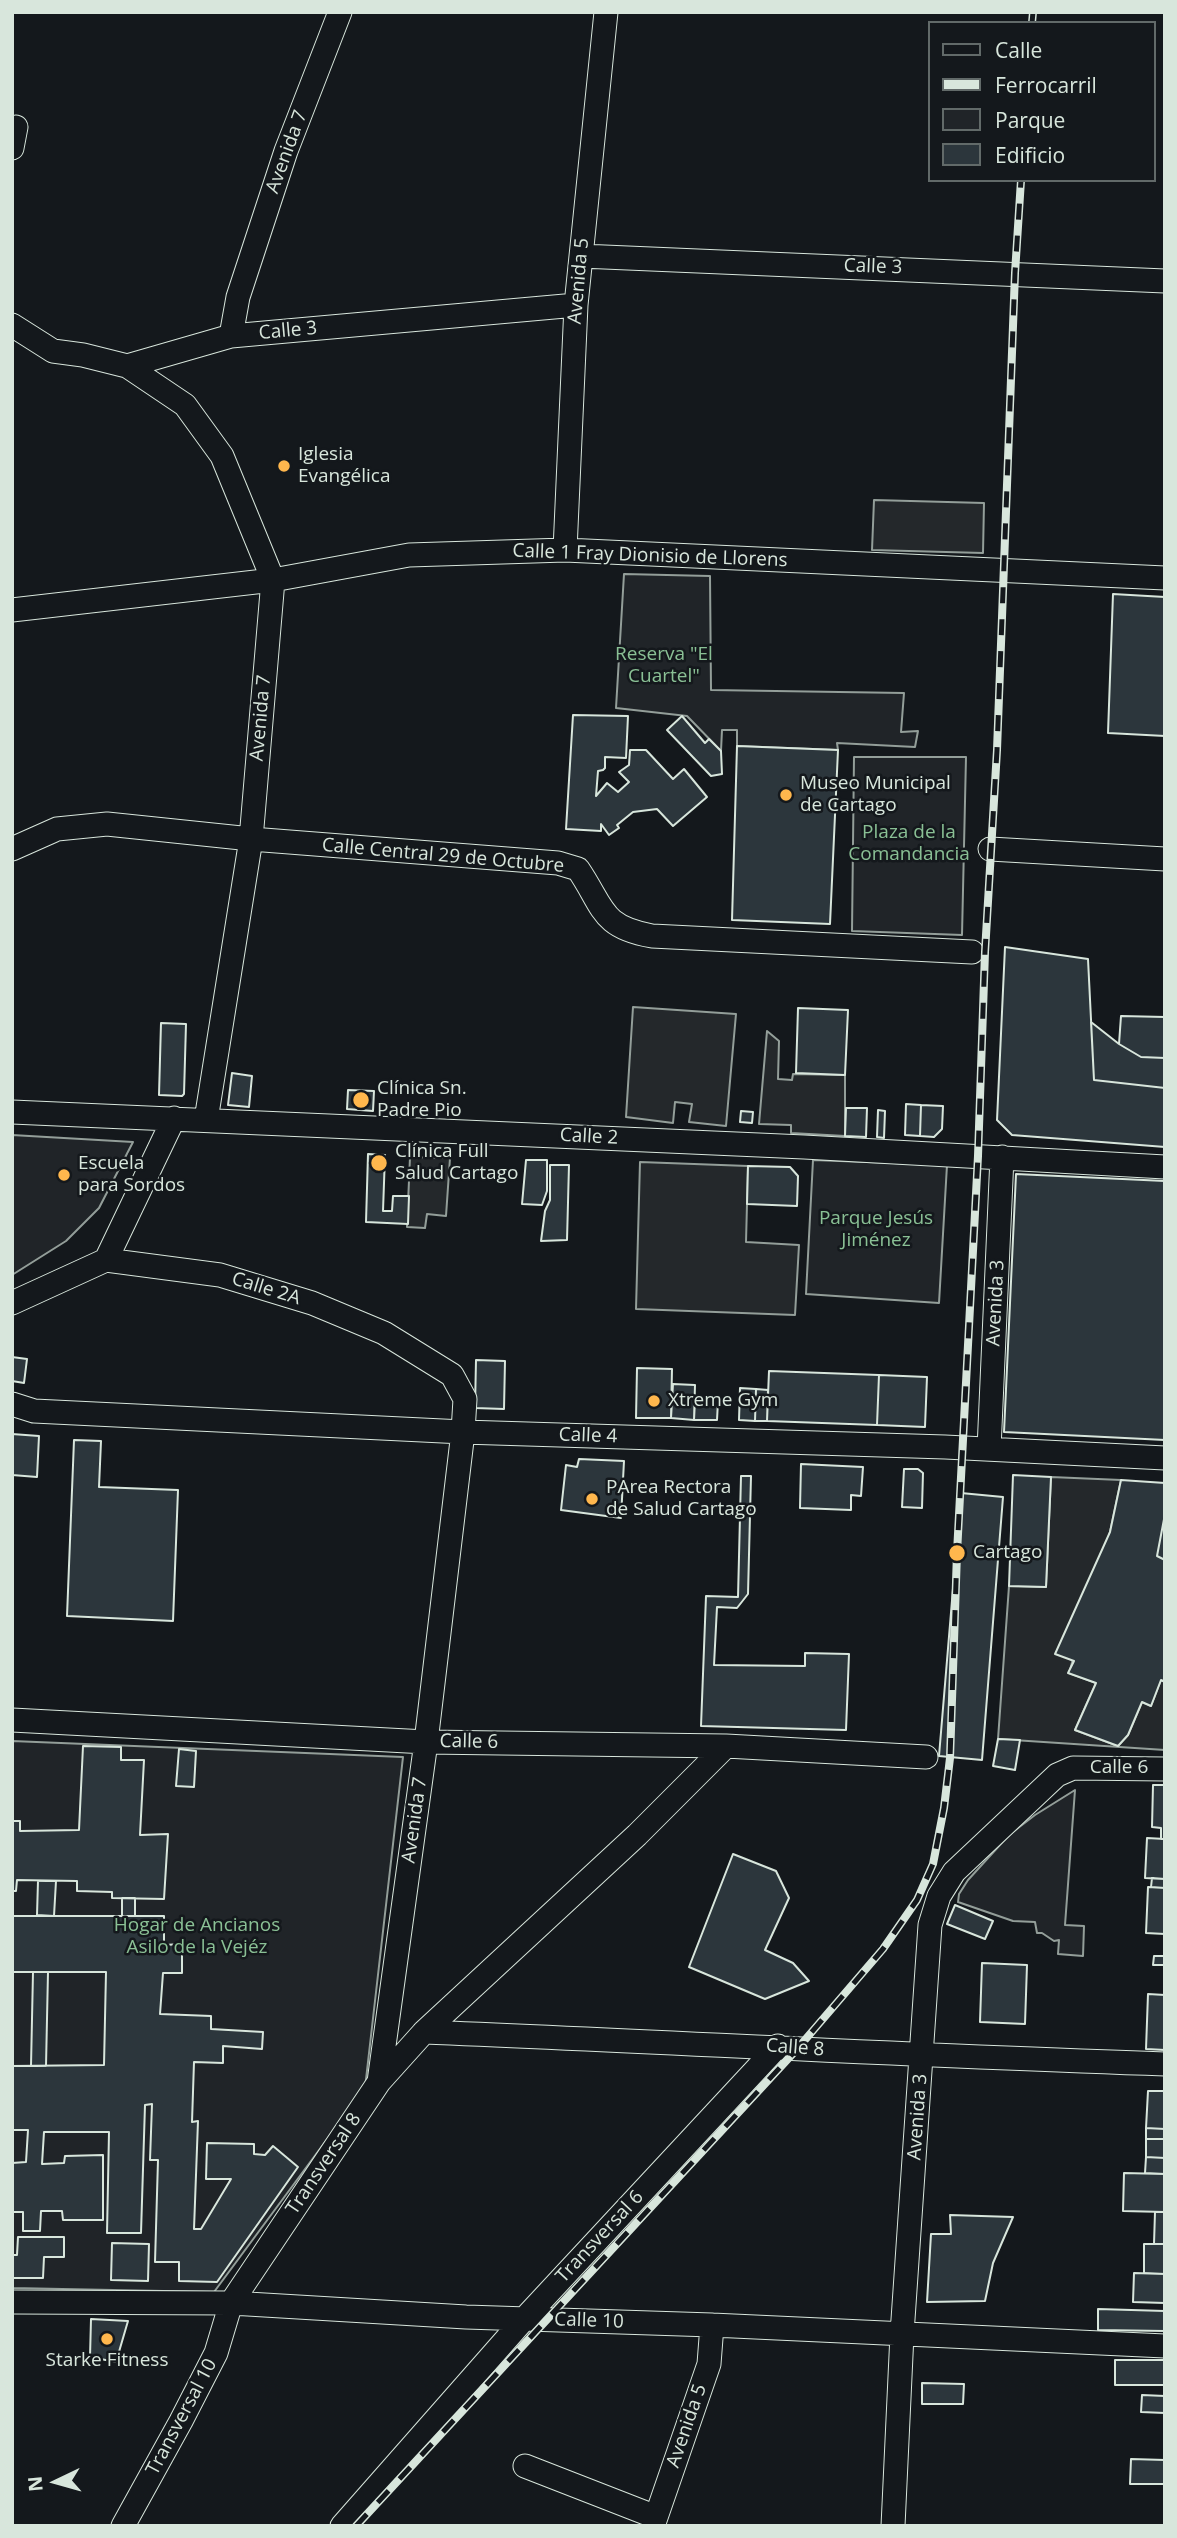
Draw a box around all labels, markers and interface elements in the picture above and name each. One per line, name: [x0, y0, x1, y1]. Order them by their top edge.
legend: [928, 21, 1156, 182]
text: Calle: [995, 36, 1042, 64]
text: Ferrocarril: [995, 71, 1097, 99]
text: Parque: [995, 106, 1065, 134]
street label: Avenida 7: [261, 107, 313, 197]
text: Edificio: [995, 141, 1065, 169]
street label: Avenida 5: [564, 237, 594, 325]
street label: Calle 3: [843, 255, 903, 279]
street label: Calle 3: [258, 317, 318, 345]
place label: Iglesia Evangélica: [298, 444, 390, 488]
marker: Iglesia Evangélica: [276, 458, 292, 474]
street label: Calle 1 Fray Dionisio de Llorens: [512, 540, 788, 572]
park label: Reserva "El Cuartel": [615, 644, 713, 688]
street label: Avenida 7: [246, 674, 276, 762]
place label: Museo Municipal de Cartago: [800, 773, 951, 817]
marker: Museo Municipal de Cartago: [778, 787, 794, 803]
park label: Plaza de la Comandancia: [848, 822, 970, 866]
street label: Calle Central 29 de Octubre: [321, 834, 565, 878]
place label: Clínica Sn. Padre Pio: [377, 1078, 467, 1122]
marker: Clínica Sn. Padre Pio: [351, 1090, 371, 1110]
street label: Calle 2: [559, 1124, 619, 1150]
place label: Clínica Full Salud Cartago: [395, 1141, 518, 1185]
place label: Escuela para Sordos: [78, 1153, 185, 1197]
marker: Clínica Full Salud Cartago: [369, 1153, 389, 1173]
marker: Escuela para Sordos: [56, 1167, 72, 1183]
park label: Parque Jesús Jiménez: [819, 1208, 933, 1252]
street label: Avenida 3: [982, 1259, 1010, 1347]
street label: Calle 2A: [229, 1268, 303, 1310]
place label: Xtreme Gym: [668, 1390, 778, 1412]
marker: Xtreme Gym: [646, 1393, 662, 1409]
street label: Calle 4: [558, 1424, 618, 1448]
place label: PArea Rectora de Salud Cartago: [606, 1477, 757, 1521]
marker: PArea Rectora de Salud Cartago: [584, 1491, 600, 1507]
place label: Cartago: [973, 1542, 1042, 1564]
marker: Cartago: [947, 1543, 967, 1563]
street label: Calle 6: [440, 1730, 498, 1754]
street label: Calle 6: [1090, 1757, 1148, 1779]
street label: Avenida 7: [398, 1776, 432, 1864]
park label: Hogar de Ancianos Asilo de la Vejéz: [114, 1915, 280, 1959]
street label: Calle 8: [765, 2035, 825, 2061]
street label: Avenida 3: [904, 2073, 932, 2161]
street label: Transversal 8: [282, 2109, 366, 2219]
street label: Transversal 6: [552, 2186, 648, 2288]
street label: Calle 10: [554, 2308, 624, 2334]
marker: Starke Fitness: [99, 2331, 115, 2347]
place label: Starke Fitness: [46, 2350, 168, 2372]
street label: Transversal 10: [142, 2355, 222, 2479]
street label: Avenida 5: [662, 2381, 712, 2471]
north arrow: [21, 2447, 91, 2517]
text: N: [21, 2475, 49, 2493]

